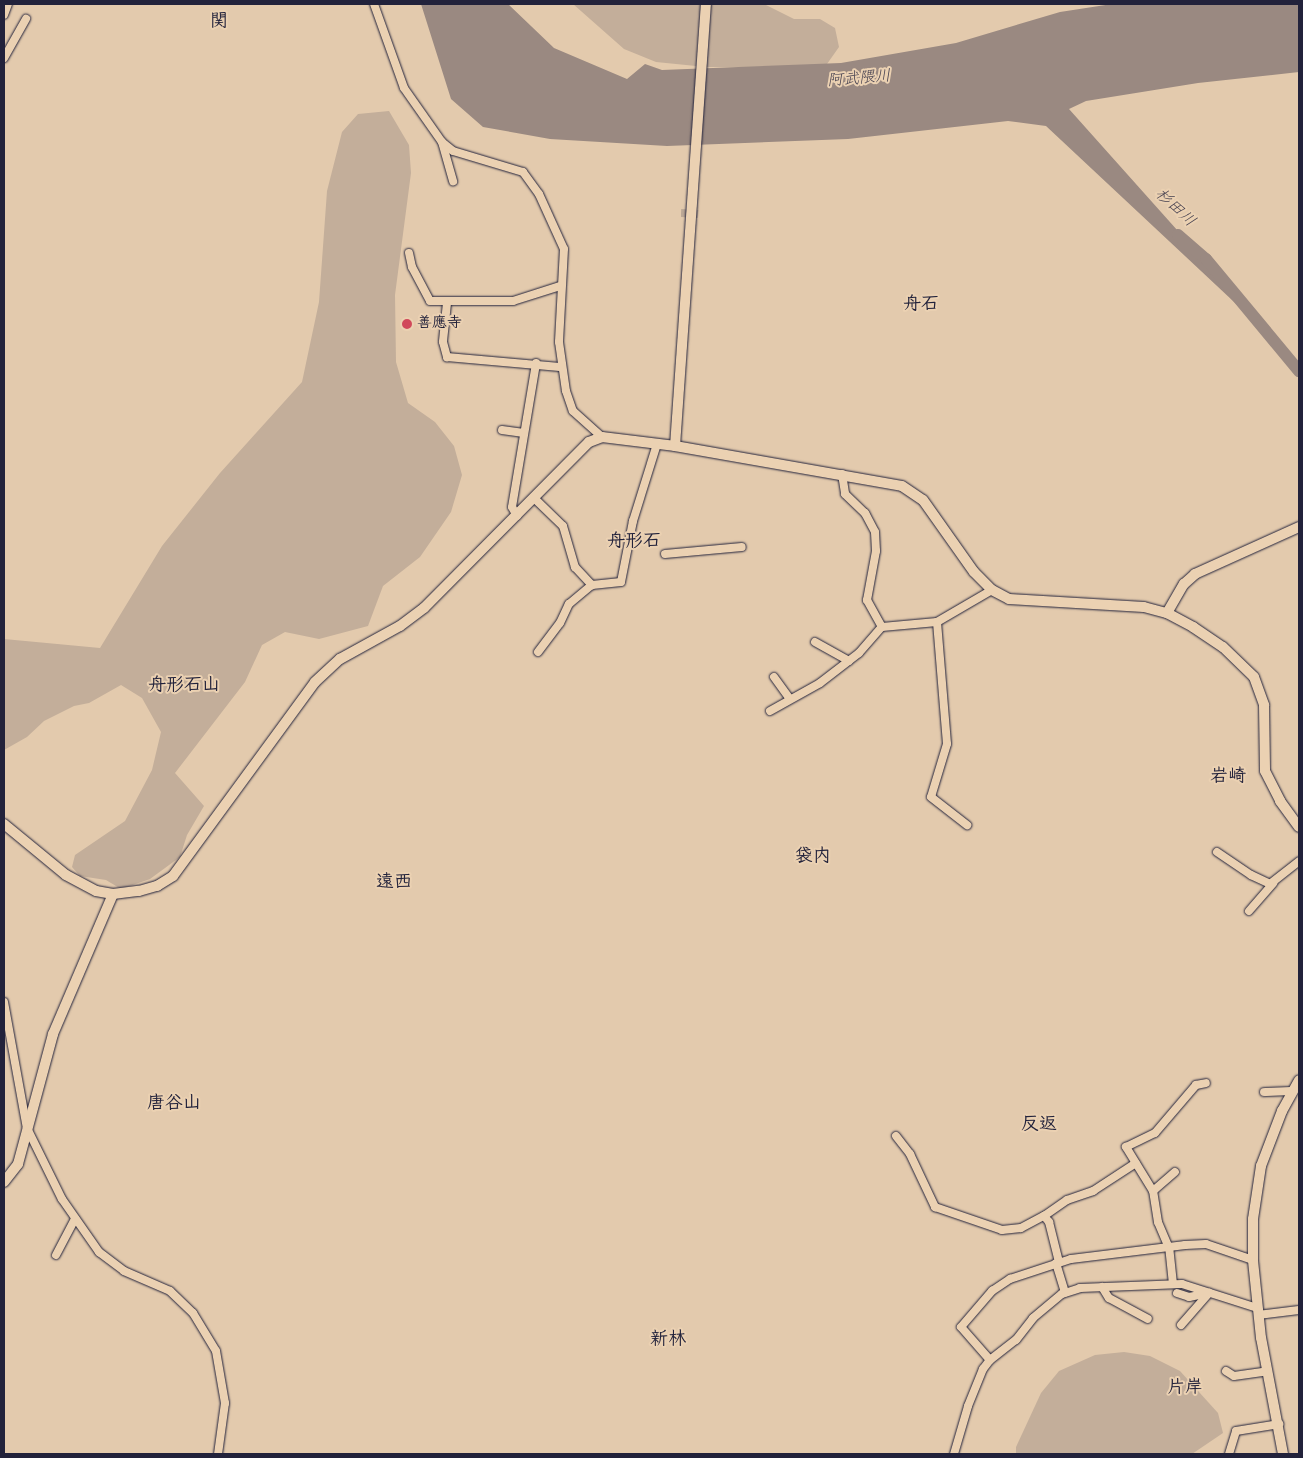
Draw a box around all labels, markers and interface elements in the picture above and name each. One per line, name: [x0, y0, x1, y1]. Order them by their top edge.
district label: 関: [210, 10, 228, 32]
water label: 阿武隈川: [826, 67, 892, 91]
water label: 杉田川: [1151, 185, 1199, 231]
district label: 舟石: [903, 293, 939, 315]
place label: 善應寺: [417, 315, 462, 333]
marker: 善應寺: [401, 318, 413, 330]
district label: 舟形石: [607, 530, 661, 552]
district label: 舟形石山: [148, 674, 220, 696]
district label: 岩崎: [1210, 765, 1246, 787]
district label: 袋内: [795, 845, 831, 867]
district label: 遠西: [376, 871, 412, 893]
district label: 唐谷山: [147, 1092, 201, 1114]
district label: 反返: [1021, 1113, 1057, 1135]
district label: 新林: [650, 1328, 686, 1350]
district label: 片岸: [1167, 1376, 1203, 1398]

